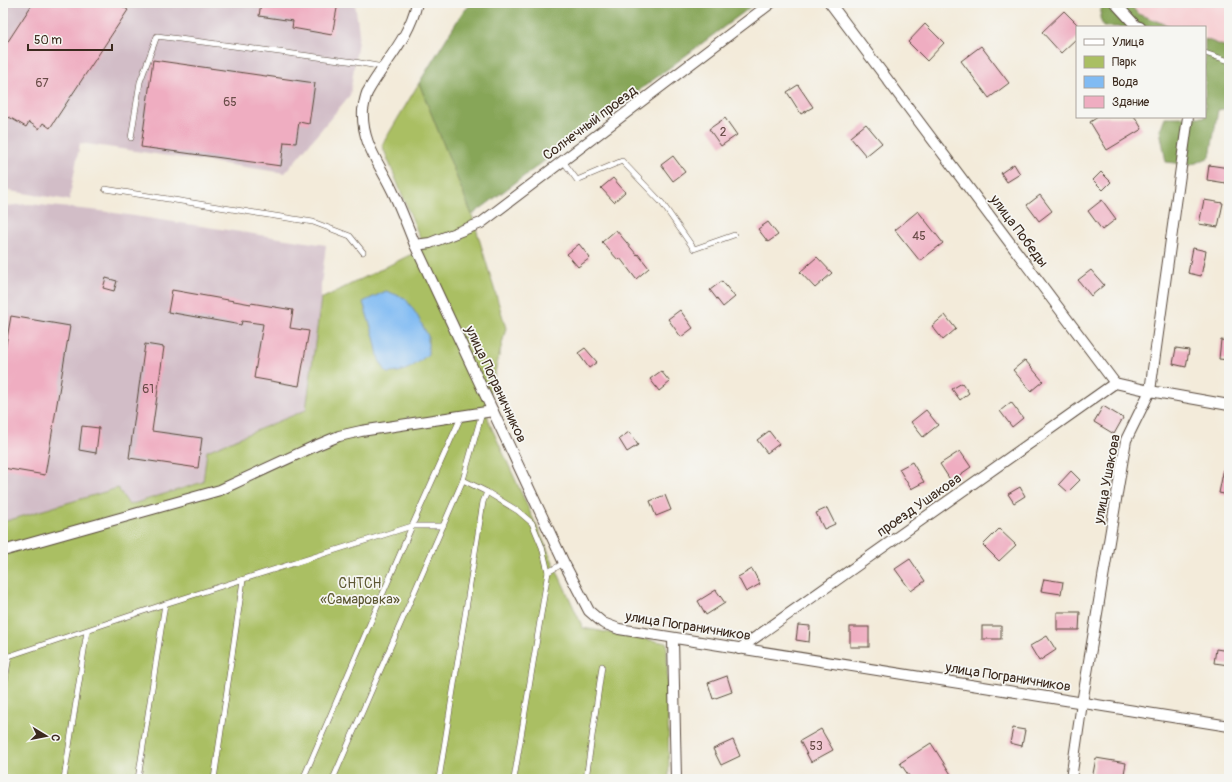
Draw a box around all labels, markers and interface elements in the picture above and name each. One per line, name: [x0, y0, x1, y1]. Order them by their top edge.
scale bar: [28, 26, 112, 52]
legend: [1076, 26, 1206, 118]
text: 50 m: [34, 33, 62, 48]
text: Улица: [1112, 35, 1144, 50]
text: Парк: [1112, 55, 1137, 70]
text: Вода: [1112, 75, 1138, 90]
house number: 67: [35, 76, 49, 91]
street label: Солнечный проезд: [540, 82, 641, 164]
house number: 65: [223, 95, 237, 110]
text: Здание: [1112, 95, 1149, 110]
house number: 2: [720, 125, 727, 140]
street label: улица Победы: [986, 191, 1052, 271]
house number: 45: [912, 229, 926, 244]
street label: улица Пограничников: [461, 322, 531, 445]
house number: 61: [142, 382, 154, 397]
street label: улица Ушакова: [1090, 433, 1124, 526]
street label: проезд Ушакова: [873, 470, 965, 540]
park label: СНТСН «Самаровка»: [320, 575, 400, 608]
street label: улица Пограничников: [623, 608, 752, 644]
street label: улица Пограничников: [943, 659, 1072, 695]
north arrow: [26, 716, 66, 756]
text: С: [48, 733, 62, 742]
house number: 53: [809, 739, 823, 754]

